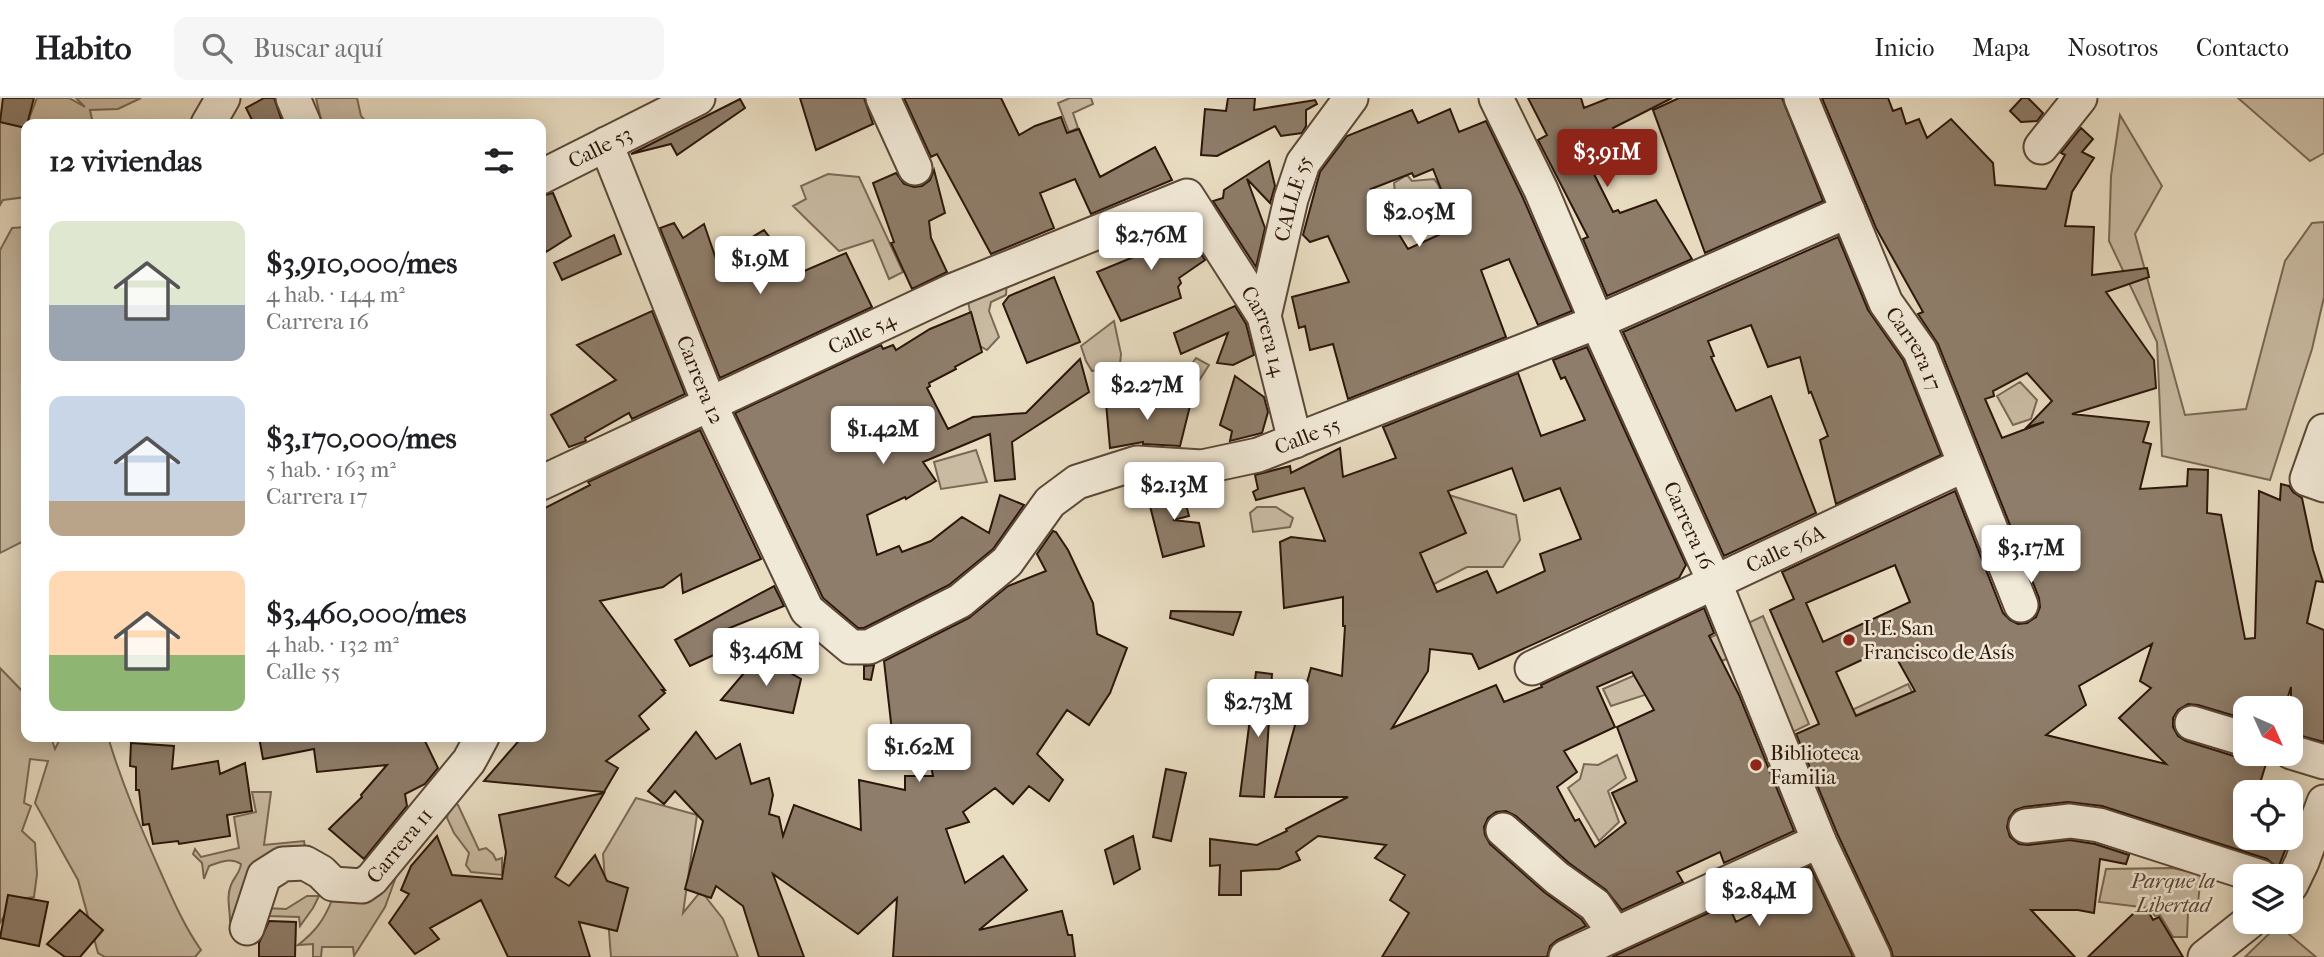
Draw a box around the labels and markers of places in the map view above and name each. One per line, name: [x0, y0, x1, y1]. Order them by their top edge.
pin: $3.91M: [1550, 130, 1664, 189]
pin: $2.05M: [1362, 190, 1476, 249]
pin: $2.76M: [1094, 212, 1208, 272]
pin: $1.9M: [711, 236, 809, 296]
pin: $2.27M: [1090, 362, 1204, 422]
pin: $1.42M: [826, 406, 940, 466]
pin: $2.13M: [1117, 462, 1231, 522]
pin: $3.17M: [1974, 526, 2088, 585]
place label: I. E. San Francisco de Asís: [1863, 616, 2015, 664]
pin: $3.46M: [709, 628, 823, 688]
marker: I. E. San Francisco de Asís: [1841, 632, 1857, 648]
pin: $2.73M: [1201, 680, 1315, 739]
pin: $1.62M: [862, 724, 976, 784]
place label: Biblioteca Familia: [1770, 741, 1860, 789]
marker: Biblioteca Familia: [1748, 757, 1764, 773]
pin: $2.84M: [1702, 868, 1816, 928]

